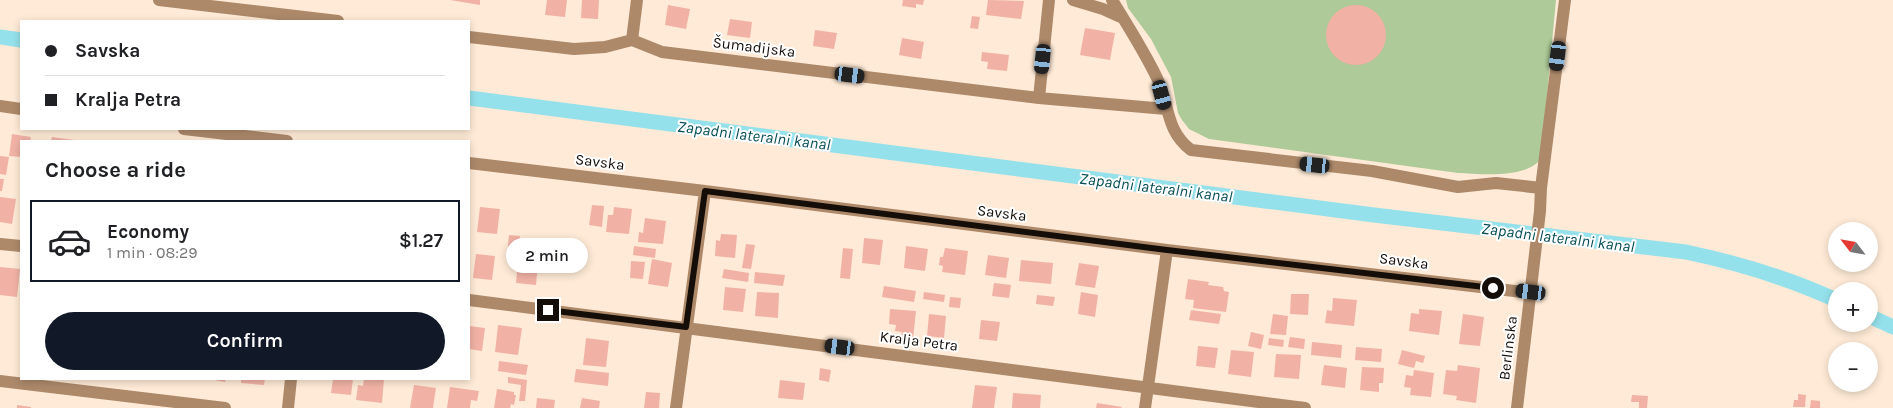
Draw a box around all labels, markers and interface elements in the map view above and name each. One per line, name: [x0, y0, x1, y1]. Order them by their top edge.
street label: Šumadijska: [712, 33, 796, 61]
text: Savska: [75, 40, 140, 62]
car: [1548, 40, 1567, 72]
car: [1033, 43, 1052, 75]
car: [834, 66, 865, 84]
car: [1150, 79, 1173, 111]
text: Kralja Petra: [75, 89, 181, 111]
water label: Zapadni lateralni kanal: [676, 117, 832, 154]
street label: Savska: [574, 150, 626, 174]
car: [1299, 156, 1330, 174]
text: Choose a ride: [45, 157, 186, 183]
water label: Zapadni lateralni kanal: [1078, 169, 1234, 206]
street label: Savska: [976, 201, 1028, 225]
icon: car: [47, 219, 92, 264]
water label: Zapadni lateralni kanal: [1480, 219, 1636, 256]
text: Economy: [107, 221, 189, 243]
north arrow: [1828, 222, 1878, 272]
map controls: [1828, 222, 1878, 392]
text: $1.27: [399, 230, 443, 252]
callout: 2 min: [507, 238, 589, 272]
text: 1 min · 08:29: [107, 243, 198, 262]
text: 2 min: [525, 246, 569, 265]
street label: Savska: [1378, 249, 1430, 273]
route start: [1482, 277, 1504, 299]
button: +: [1828, 282, 1878, 332]
car: [1515, 283, 1546, 301]
route end: [537, 299, 559, 321]
button: Confirm: [45, 312, 445, 370]
street label: Berlinska: [1495, 315, 1521, 381]
street label: Kralja Petra: [879, 327, 959, 355]
car: [824, 338, 855, 356]
button: −: [1828, 342, 1878, 392]

